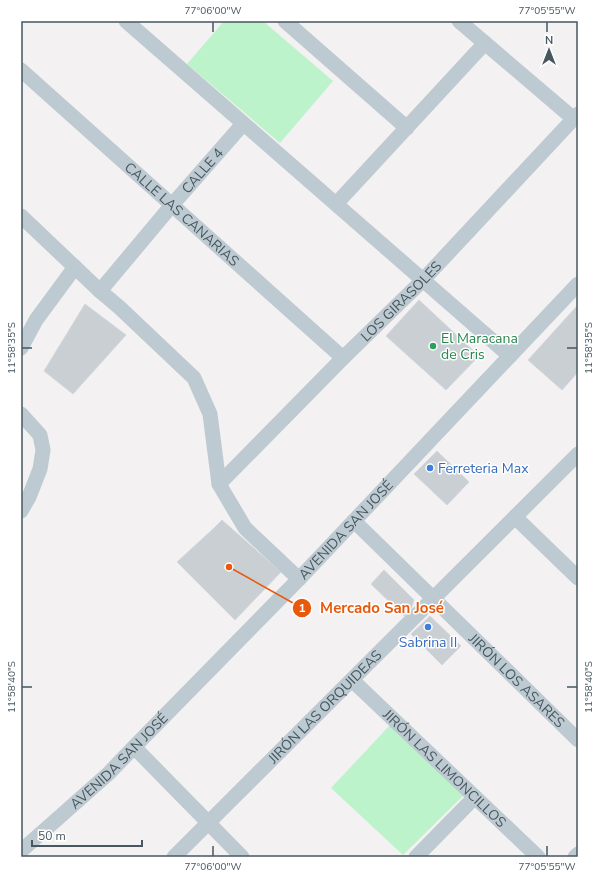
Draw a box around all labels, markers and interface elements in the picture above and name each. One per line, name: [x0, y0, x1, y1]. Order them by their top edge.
text: 77°06'00"W: [185, 4, 241, 18]
text: 77°05'55"W: [519, 4, 575, 18]
north arrow: [529, 30, 569, 70]
text: N: [545, 33, 553, 48]
street label: CALLE 4: [177, 144, 228, 198]
street label: CALLE LAS CANARIAS: [120, 158, 243, 271]
street label: LOS GIRASOLES: [357, 257, 446, 346]
text: 11°58'35"S: [5, 322, 19, 374]
text: 11°58'35"S: [582, 322, 596, 374]
place label: El Maracana de Cris: [441, 329, 518, 364]
marker: El Maracana de Cris: [428, 341, 438, 351]
place label: Ferreteria Max: [438, 459, 529, 478]
marker: Ferreteria Max: [425, 463, 435, 473]
street label: AVENIDA SAN JOSÉ: [294, 476, 398, 584]
callout: Mercado San José: [292, 595, 452, 622]
text: Mercado San José: [320, 598, 444, 618]
text: 1: [298, 600, 306, 616]
marker: Sabrina II: [423, 622, 433, 632]
street label: JIRÓN LOS ASARES: [464, 629, 569, 732]
place label: Sabrina II: [399, 633, 457, 652]
street label: JIRÓN LAS ORQUIDEAS: [263, 646, 386, 769]
text: 11°58'40"S: [5, 661, 19, 713]
text: 11°58'40"S: [582, 661, 596, 713]
street label: JIRÓN LAS LIMONCILLOS: [378, 705, 510, 832]
street label: AVENIDA SAN JOSÉ: [66, 709, 172, 813]
scale bar: [32, 822, 142, 848]
text: 50 m: [38, 828, 66, 844]
text: 77°06'00"W: [185, 860, 241, 874]
text: 77°05'55"W: [519, 860, 575, 874]

